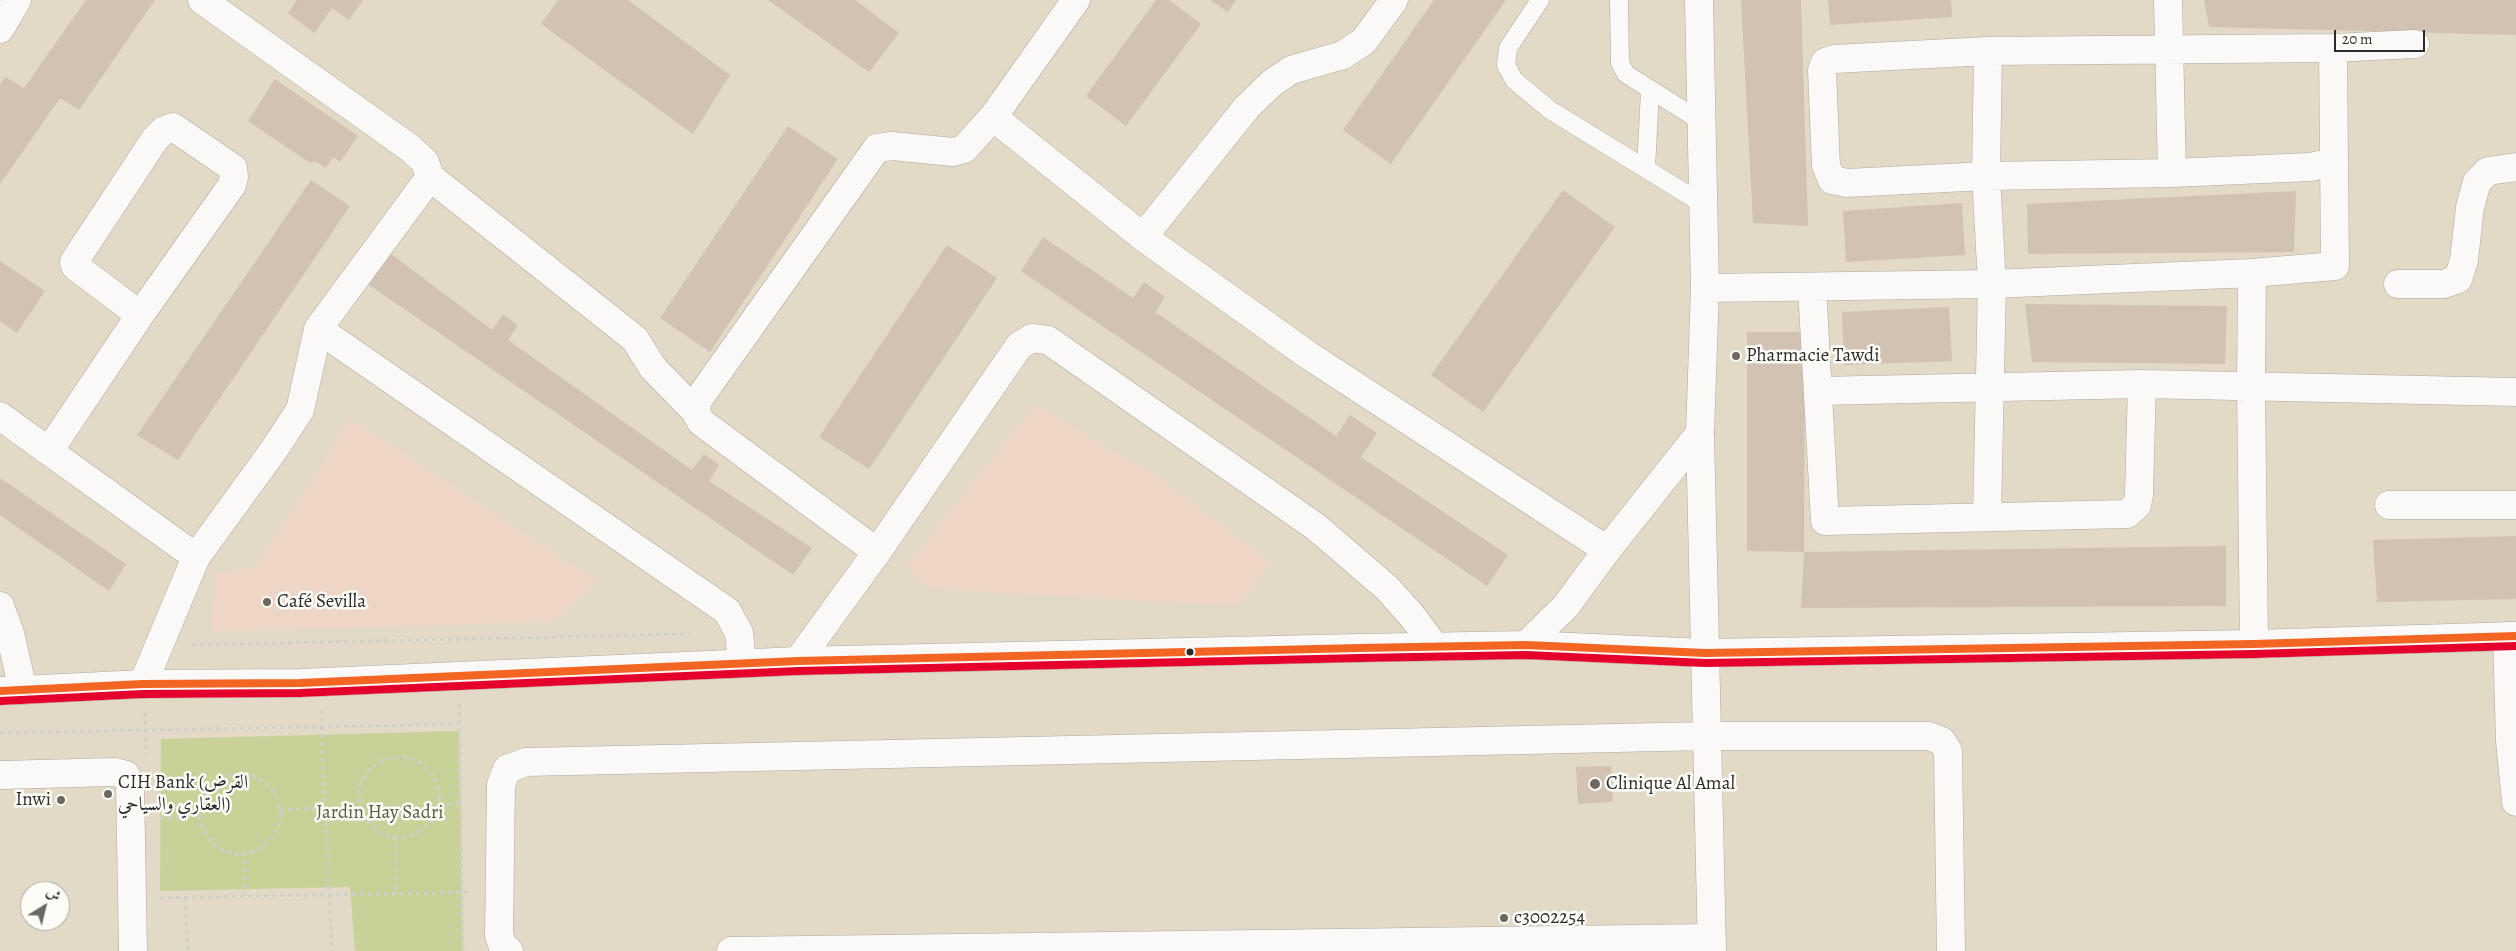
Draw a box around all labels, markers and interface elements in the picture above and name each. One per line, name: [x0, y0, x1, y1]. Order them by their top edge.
scale bar: [2336, 20, 2427, 52]
text: 20 m: [2342, 29, 2373, 49]
place label: Pharmacie Tawdi: [1746, 345, 1880, 367]
marker: Pharmacie Tawdi: [1730, 350, 1742, 362]
place label: Café Sevilla: [277, 591, 366, 613]
marker: Café Sevilla: [261, 596, 273, 608]
unlabelled marker: [1185, 647, 1195, 657]
place label: CIH Bank (القرض العقاري والسياحي): [118, 772, 248, 816]
place label: Clinique Al Amal: [1606, 773, 1735, 795]
marker: Clinique Al Amal: [1588, 777, 1602, 791]
marker: CIH Bank (القرض العقاري والسياحي): [102, 788, 114, 800]
place label: Inwi: [16, 789, 51, 811]
marker: Inwi: [55, 794, 67, 806]
park label: Jardin Hay Sadri: [316, 802, 444, 824]
north arrow: [20, 881, 70, 931]
text: ش: [42, 882, 65, 906]
place label: c3002254: [1514, 907, 1585, 929]
marker: c3002254: [1498, 912, 1510, 924]

